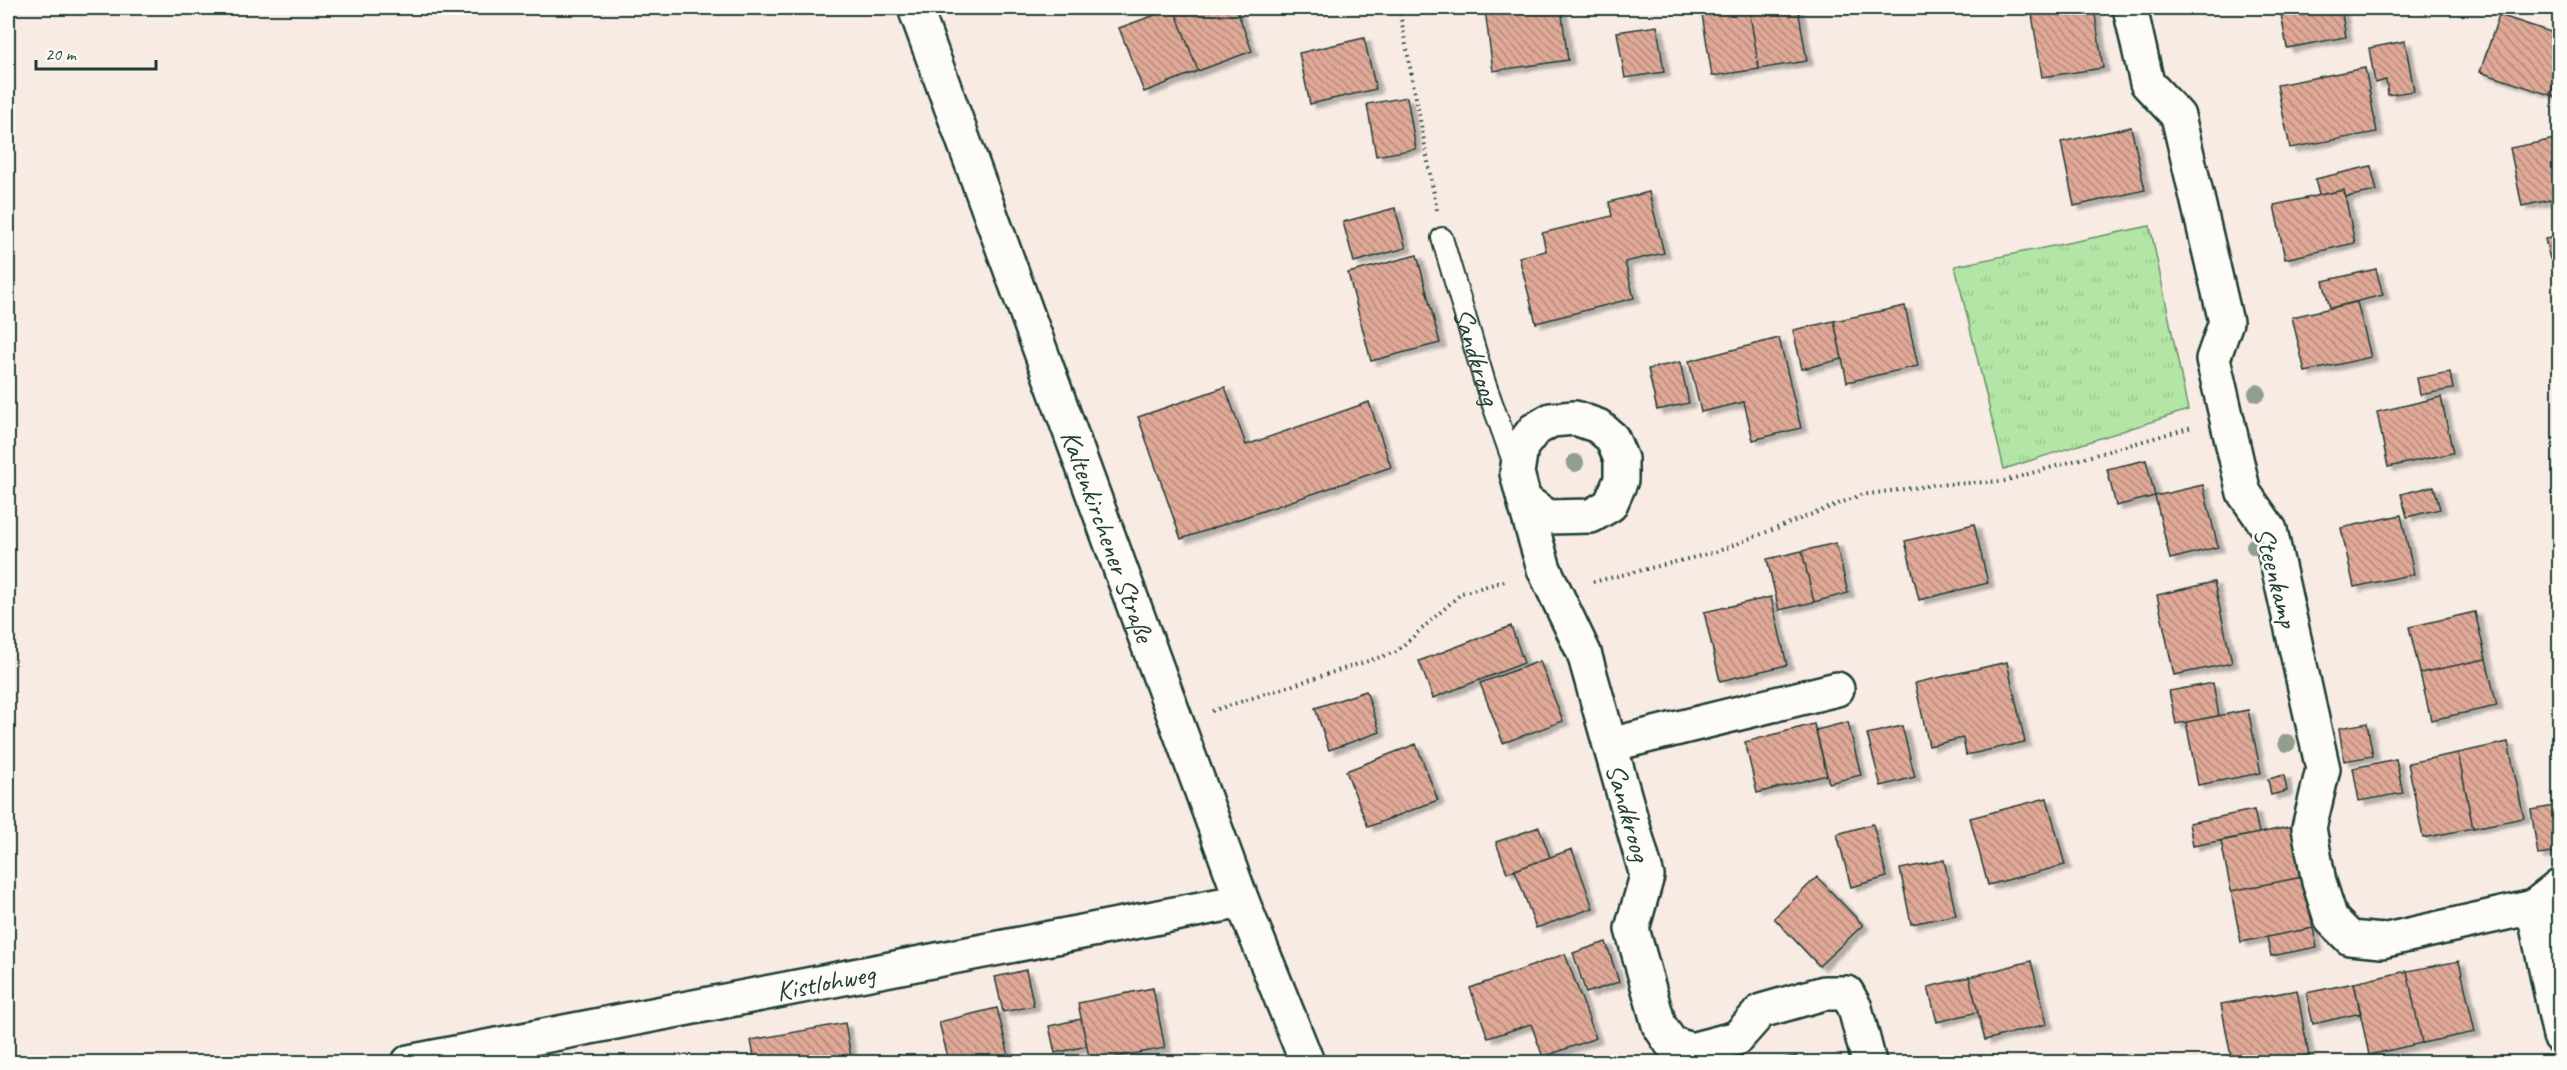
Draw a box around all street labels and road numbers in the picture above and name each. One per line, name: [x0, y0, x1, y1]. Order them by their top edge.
street label: Sandkroog: [1446, 304, 1509, 411]
street label: Kaltenkirchener Straße: [1053, 425, 1163, 648]
street label: Steenkamp: [2246, 523, 2307, 632]
street label: Sandkroog: [1598, 760, 1659, 867]
street label: Kistlohweg: [773, 955, 880, 1009]

